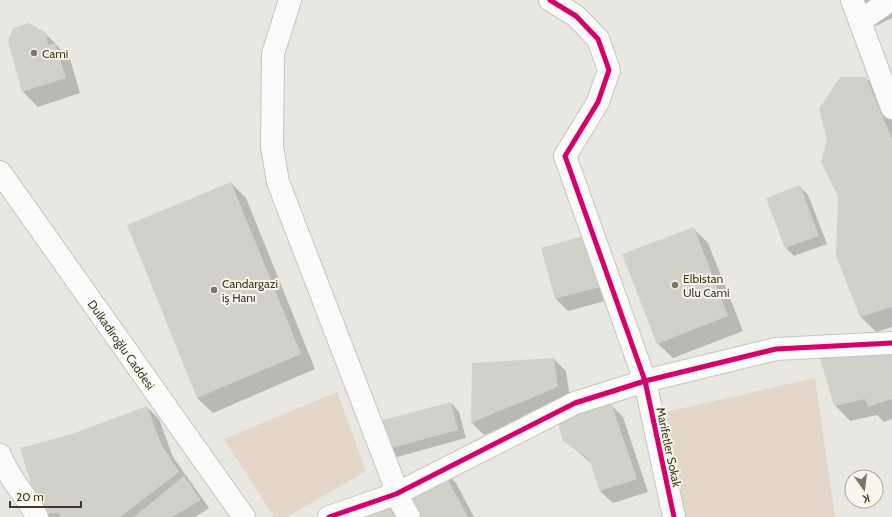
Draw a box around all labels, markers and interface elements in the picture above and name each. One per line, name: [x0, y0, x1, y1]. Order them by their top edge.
place label: Cami: [42, 46, 68, 61]
marker: Cami: [29, 48, 39, 58]
place label: Elbistan Ulu Cami: [683, 271, 730, 300]
place label: Candargazi iş Hanı: [222, 276, 278, 305]
marker: Elbistan Ulu Cami: [670, 280, 680, 290]
marker: Candargazi iş Hanı: [209, 285, 219, 295]
street label: Dulkadiroğlu Caddesi: [85, 297, 159, 392]
street label: Marifetler Sokak: [653, 406, 685, 489]
north arrow: [844, 469, 884, 509]
scale bar: [10, 483, 81, 509]
text: 20 m: [16, 489, 44, 504]
text: K: [861, 491, 871, 506]

